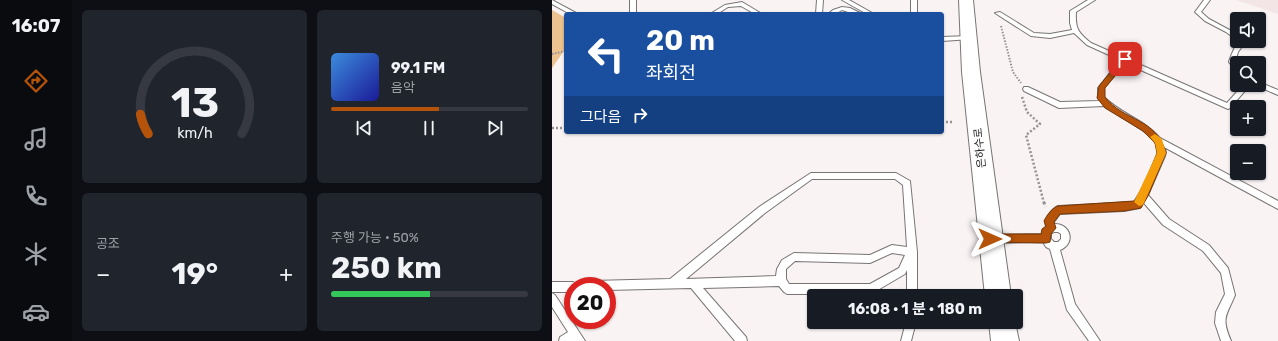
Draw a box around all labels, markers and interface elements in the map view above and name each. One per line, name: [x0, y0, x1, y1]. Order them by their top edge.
map controls: [1230, 12, 1266, 180]
button: sound: [1230, 12, 1266, 48]
text: 16:07: [12, 15, 60, 37]
text: 20 m: [646, 24, 715, 57]
icon: left: [580, 28, 632, 80]
pin: [1108, 42, 1142, 76]
icon: arrive: [1114, 48, 1136, 70]
button: search: [1230, 56, 1266, 92]
text: 99.1 FM: [391, 59, 445, 77]
text: 좌회전: [646, 62, 696, 84]
icon: directions: [22, 67, 50, 95]
text: 13: [170, 78, 219, 127]
text: 음악: [391, 80, 415, 95]
button: +: [1230, 100, 1266, 136]
icon: right: [629, 104, 651, 126]
text: 그다음: [580, 108, 621, 126]
icon: previous: [353, 117, 375, 139]
icon: pause: [418, 117, 440, 139]
icon: next: [484, 117, 506, 139]
icon: music: [22, 125, 50, 153]
text: km/h: [177, 125, 212, 142]
street label: 은하수로: [971, 127, 989, 169]
button: −: [1230, 144, 1266, 180]
icon: phone: [22, 182, 50, 210]
position arrow: [969, 218, 1011, 260]
text: 주행 가능 · 50%: [331, 230, 419, 245]
text: 공조: [96, 236, 120, 251]
icon: climate: [22, 240, 50, 268]
text: 250 km: [331, 250, 442, 286]
text: 19°: [172, 256, 218, 292]
text: −: [96, 261, 110, 288]
text: +: [279, 261, 293, 288]
speed limit sign: 20: [564, 277, 616, 329]
icon: car: [22, 298, 50, 326]
text: 16:08 · 1 분 · 180 m: [848, 300, 982, 318]

